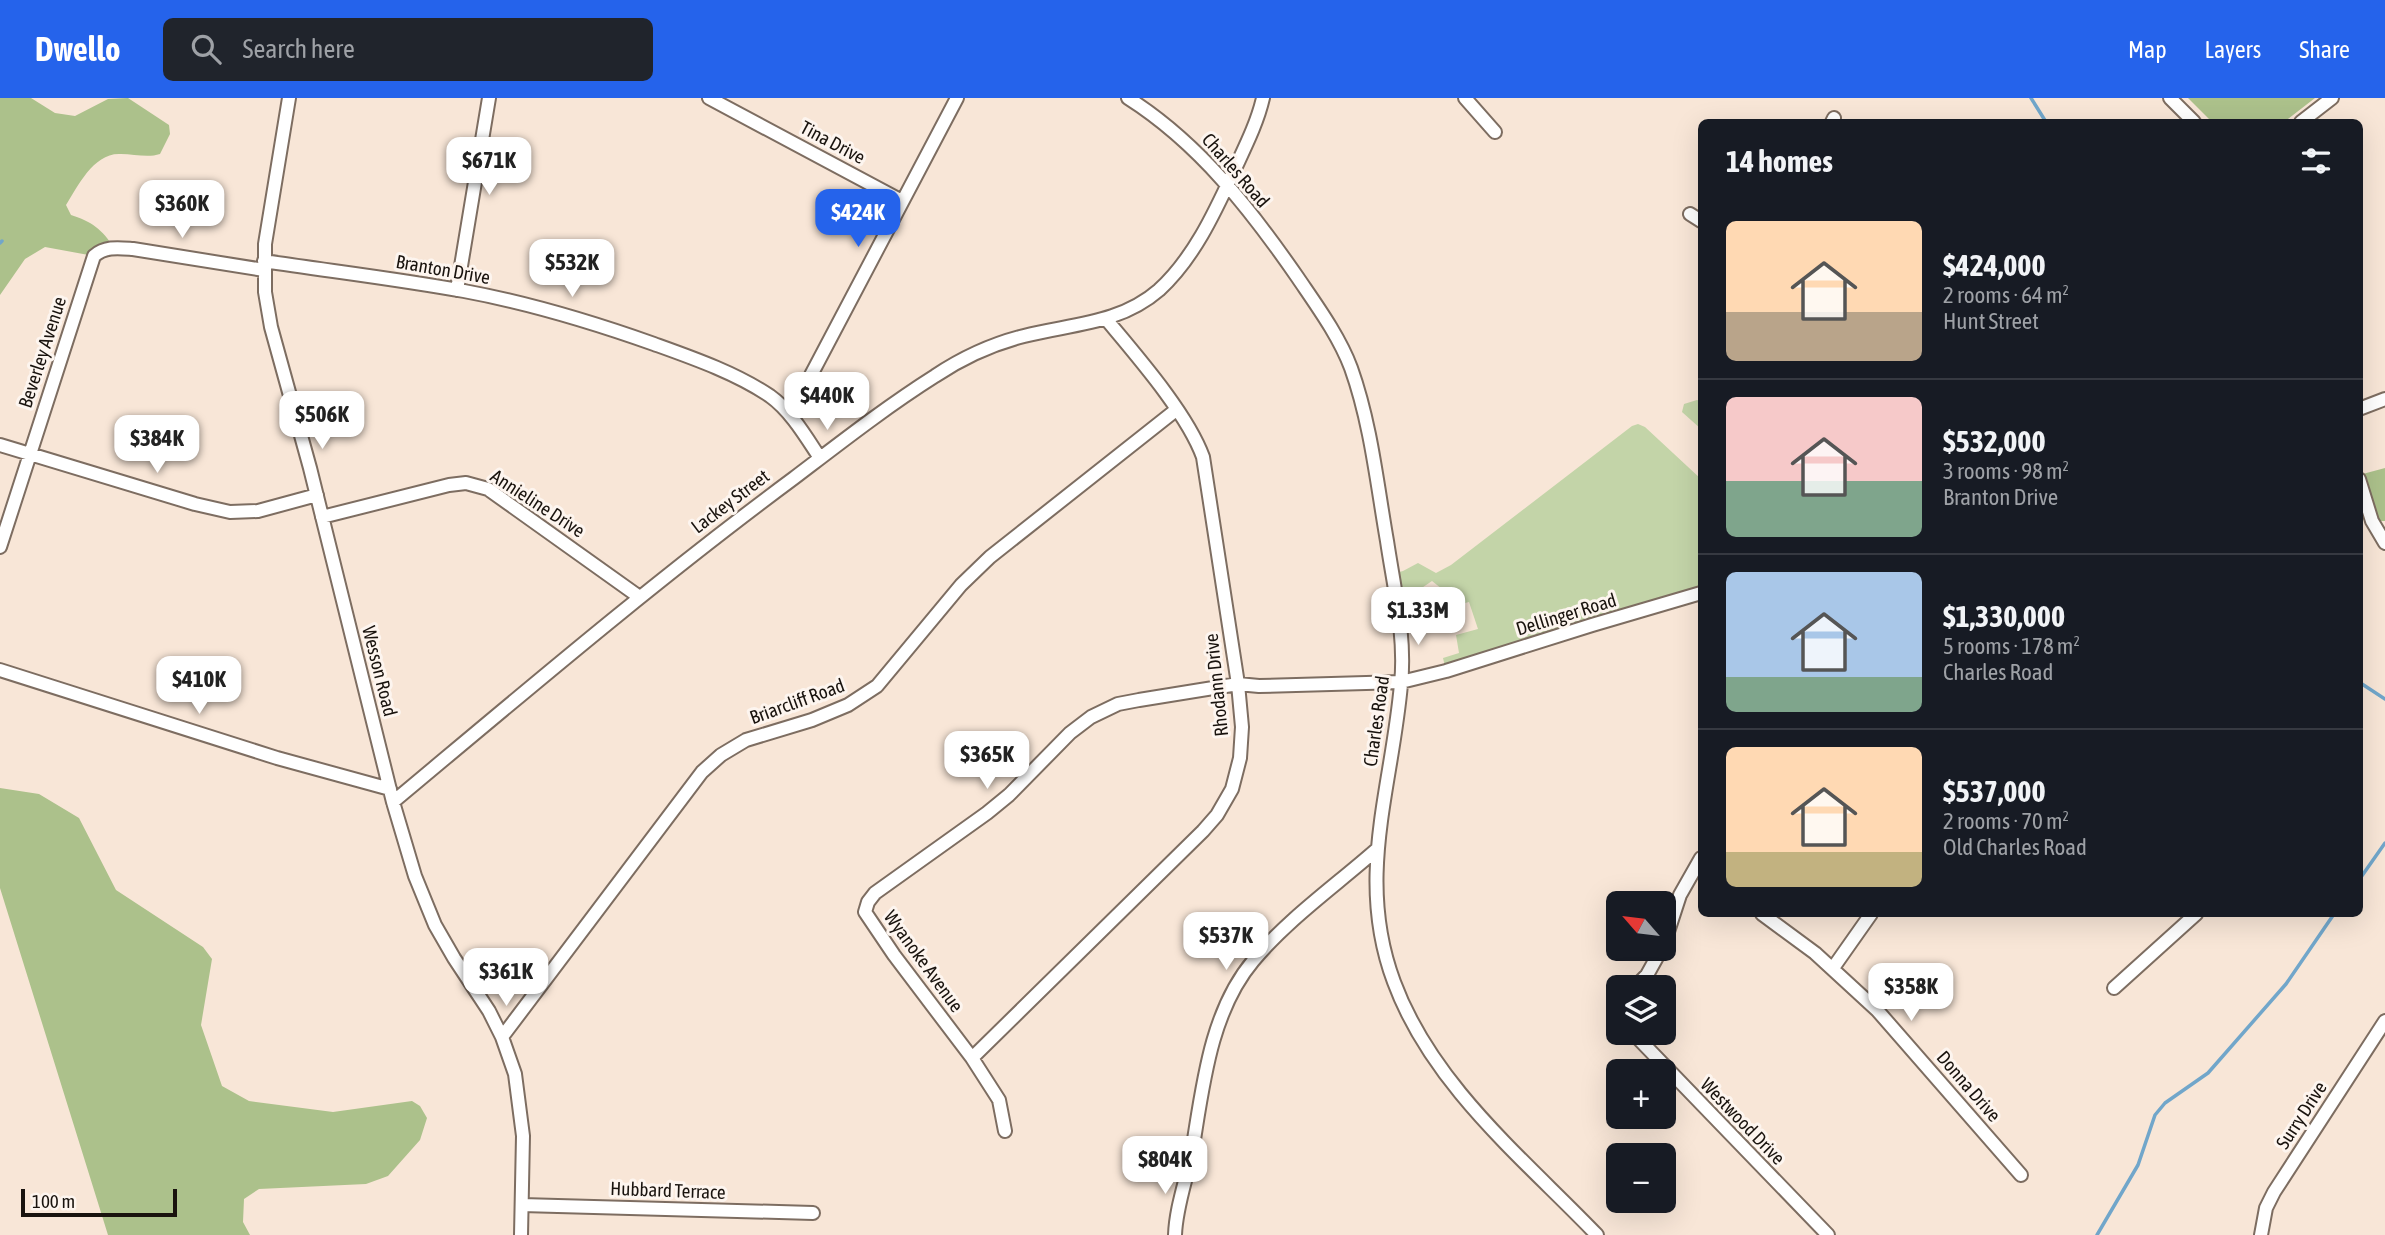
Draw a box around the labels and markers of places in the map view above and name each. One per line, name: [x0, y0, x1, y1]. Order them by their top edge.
pin: $671K: [440, 138, 538, 197]
pin: $360K: [133, 180, 231, 240]
pin: $424K: [809, 190, 907, 249]
pin: $532K: [523, 240, 621, 299]
pin: $440K: [778, 372, 876, 432]
pin: $506K: [273, 392, 371, 451]
pin: $384K: [108, 416, 206, 475]
pin: $1.33M: [1361, 588, 1475, 647]
pin: $410K: [150, 656, 248, 716]
pin: $365K: [938, 732, 1036, 791]
pin: $537K: [1177, 912, 1275, 972]
pin: $361K: [457, 948, 555, 1008]
pin: $358K: [1862, 964, 1960, 1023]
pin: $804K: [1116, 1136, 1214, 1196]

